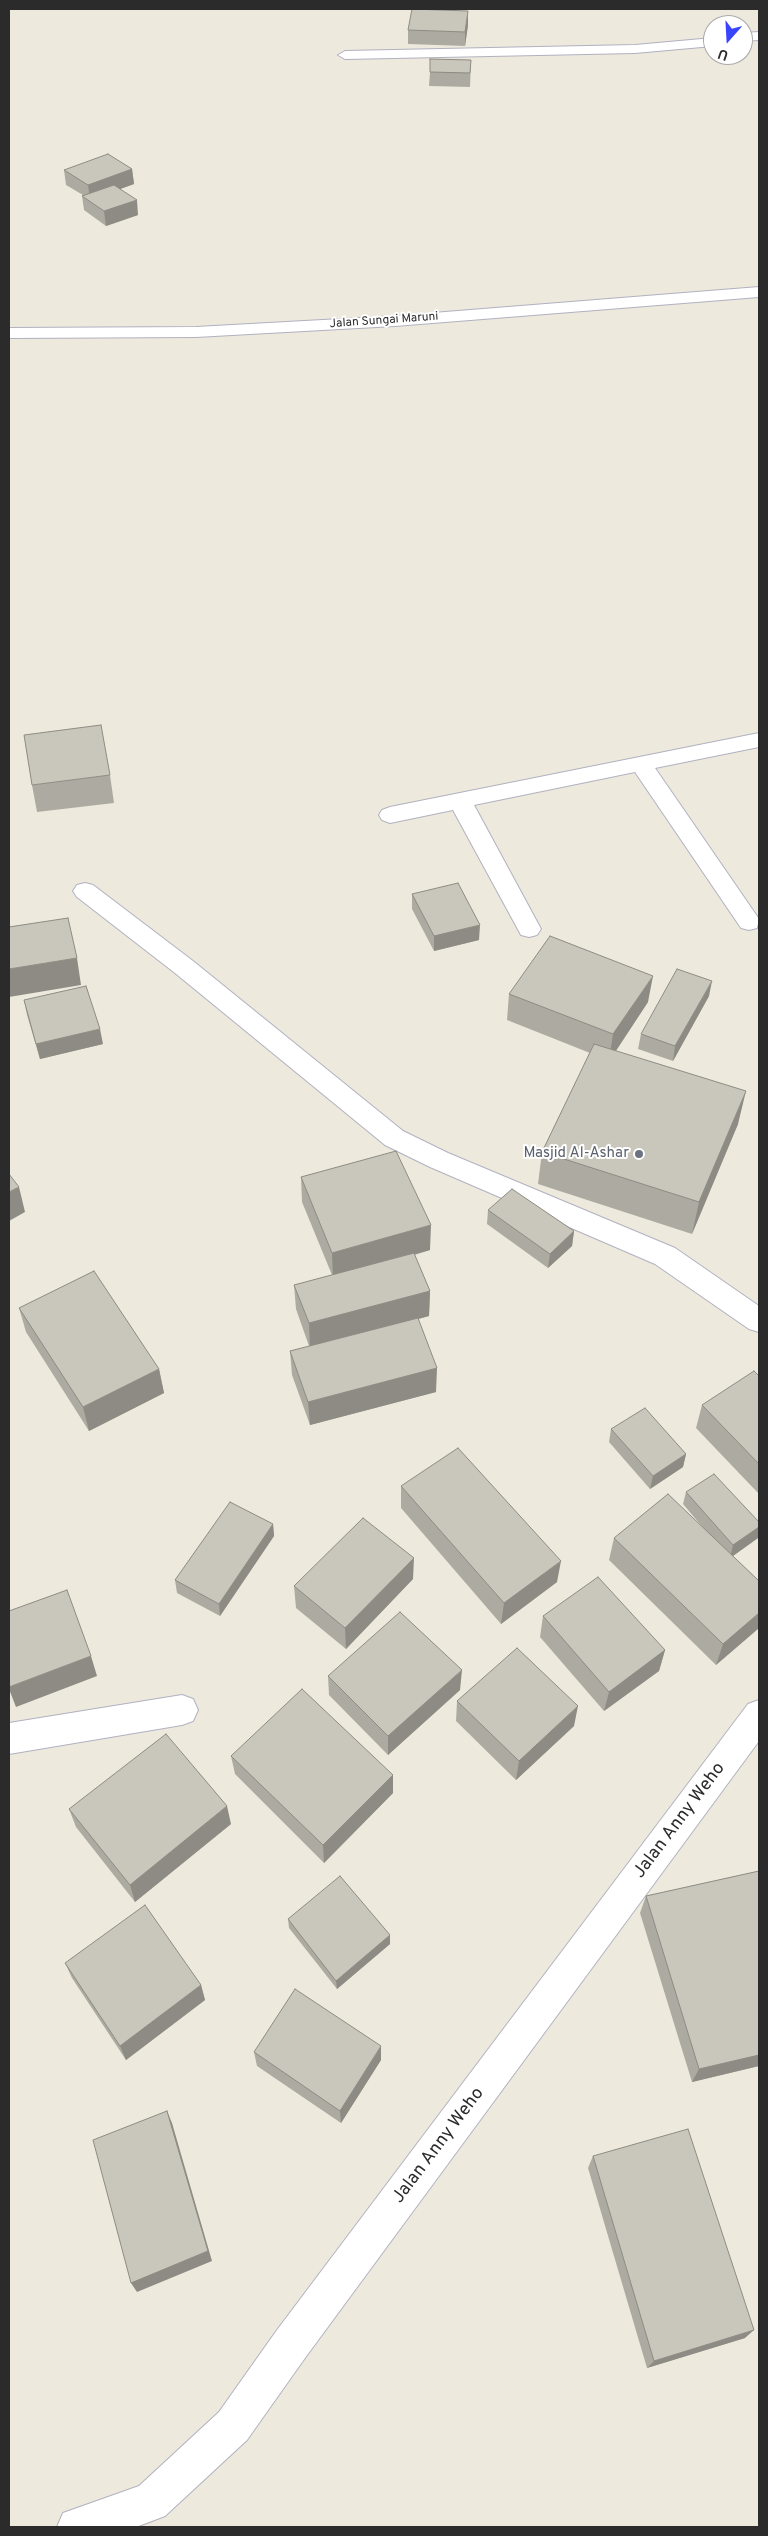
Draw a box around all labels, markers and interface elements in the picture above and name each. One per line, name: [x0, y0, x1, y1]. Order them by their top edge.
north arrow: [703, 15, 753, 65]
text: U: [716, 44, 731, 63]
street label: Jalan Sungai Maruni: [329, 310, 439, 332]
place label: Masjid Al-Ashar: [523, 1145, 629, 1163]
marker: Masjid Al-Ashar: [633, 1148, 645, 1160]
street label: Jalan Anny Weho: [629, 1759, 731, 1883]
street label: Jalan Anny Weho: [388, 2084, 490, 2208]

